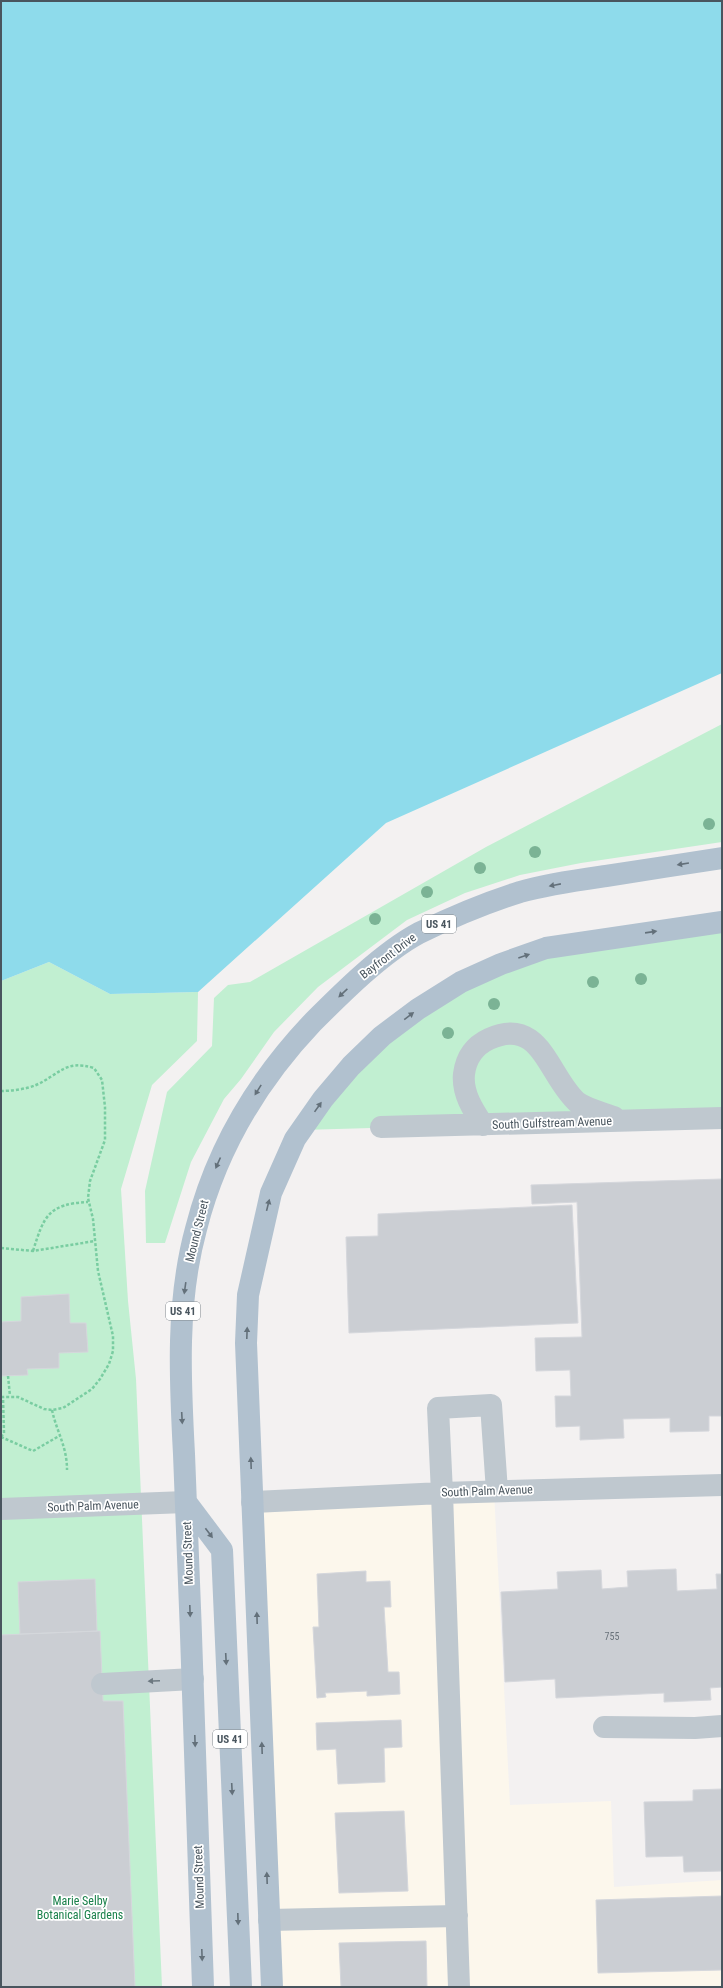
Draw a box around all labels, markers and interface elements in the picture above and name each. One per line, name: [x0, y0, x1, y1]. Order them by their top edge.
one-way arrow: [677, 861, 690, 867]
one-way arrow: [549, 882, 561, 888]
road number: US 41: [422, 915, 456, 933]
one-way arrow: [645, 929, 657, 935]
street label: Bayfront Drive: [357, 930, 419, 982]
one-way arrow: [518, 953, 530, 959]
one-way arrow: [338, 988, 348, 997]
one-way arrow: [403, 1012, 414, 1020]
one-way arrow: [254, 1085, 261, 1096]
one-way arrow: [314, 1102, 322, 1113]
street label: South Gulfstream Avenue: [492, 1114, 613, 1132]
one-way arrow: [215, 1158, 221, 1170]
street label: Mound Street: [183, 1198, 212, 1264]
one-way arrow: [265, 1199, 271, 1212]
one-way arrow: [182, 1282, 188, 1294]
road number: US 41: [166, 1302, 200, 1320]
one-way arrow: [244, 1326, 250, 1339]
one-way arrow: [179, 1412, 185, 1425]
one-way arrow: [247, 1457, 254, 1469]
street label: South Palm Avenue: [441, 1482, 533, 1500]
street label: South Palm Avenue: [47, 1497, 139, 1515]
street label: Mound Street: [180, 1521, 196, 1585]
one-way arrow: [205, 1528, 214, 1539]
one-way arrow: [187, 1605, 193, 1618]
one-way arrow: [253, 1612, 260, 1624]
house number: 755: [605, 1631, 619, 1642]
one-way arrow: [223, 1653, 230, 1665]
one-way arrow: [147, 1678, 160, 1684]
road number: US 41: [213, 1730, 247, 1748]
one-way arrow: [192, 1735, 198, 1748]
one-way arrow: [259, 1741, 265, 1754]
one-way arrow: [229, 1783, 236, 1795]
street label: Mound Street: [191, 1845, 207, 1909]
one-way arrow: [264, 1871, 270, 1884]
park label: Marie Selby Botanical Gardens: [37, 1894, 123, 1922]
one-way arrow: [235, 1913, 241, 1926]
one-way arrow: [199, 1949, 205, 1962]

